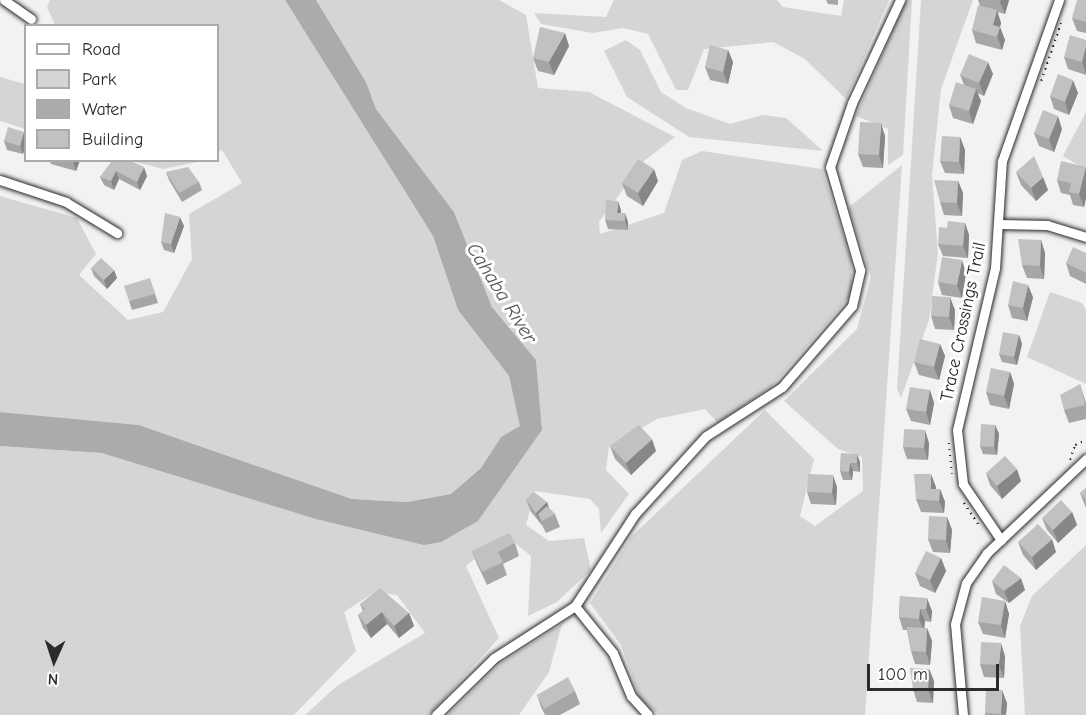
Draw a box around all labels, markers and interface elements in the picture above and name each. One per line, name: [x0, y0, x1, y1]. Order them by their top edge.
legend: [24, 24, 219, 162]
text: Road: [82, 39, 121, 60]
text: Park: [82, 69, 116, 90]
text: Water: [82, 99, 126, 120]
text: Building: [82, 129, 144, 150]
water label: Cahaba River: [462, 238, 542, 348]
street label: Trace Crossings Trail: [937, 240, 991, 404]
north arrow: [24, 631, 84, 691]
scale bar: [870, 652, 1002, 690]
text: 100 m: [878, 664, 928, 685]
text: N: [47, 670, 59, 688]

